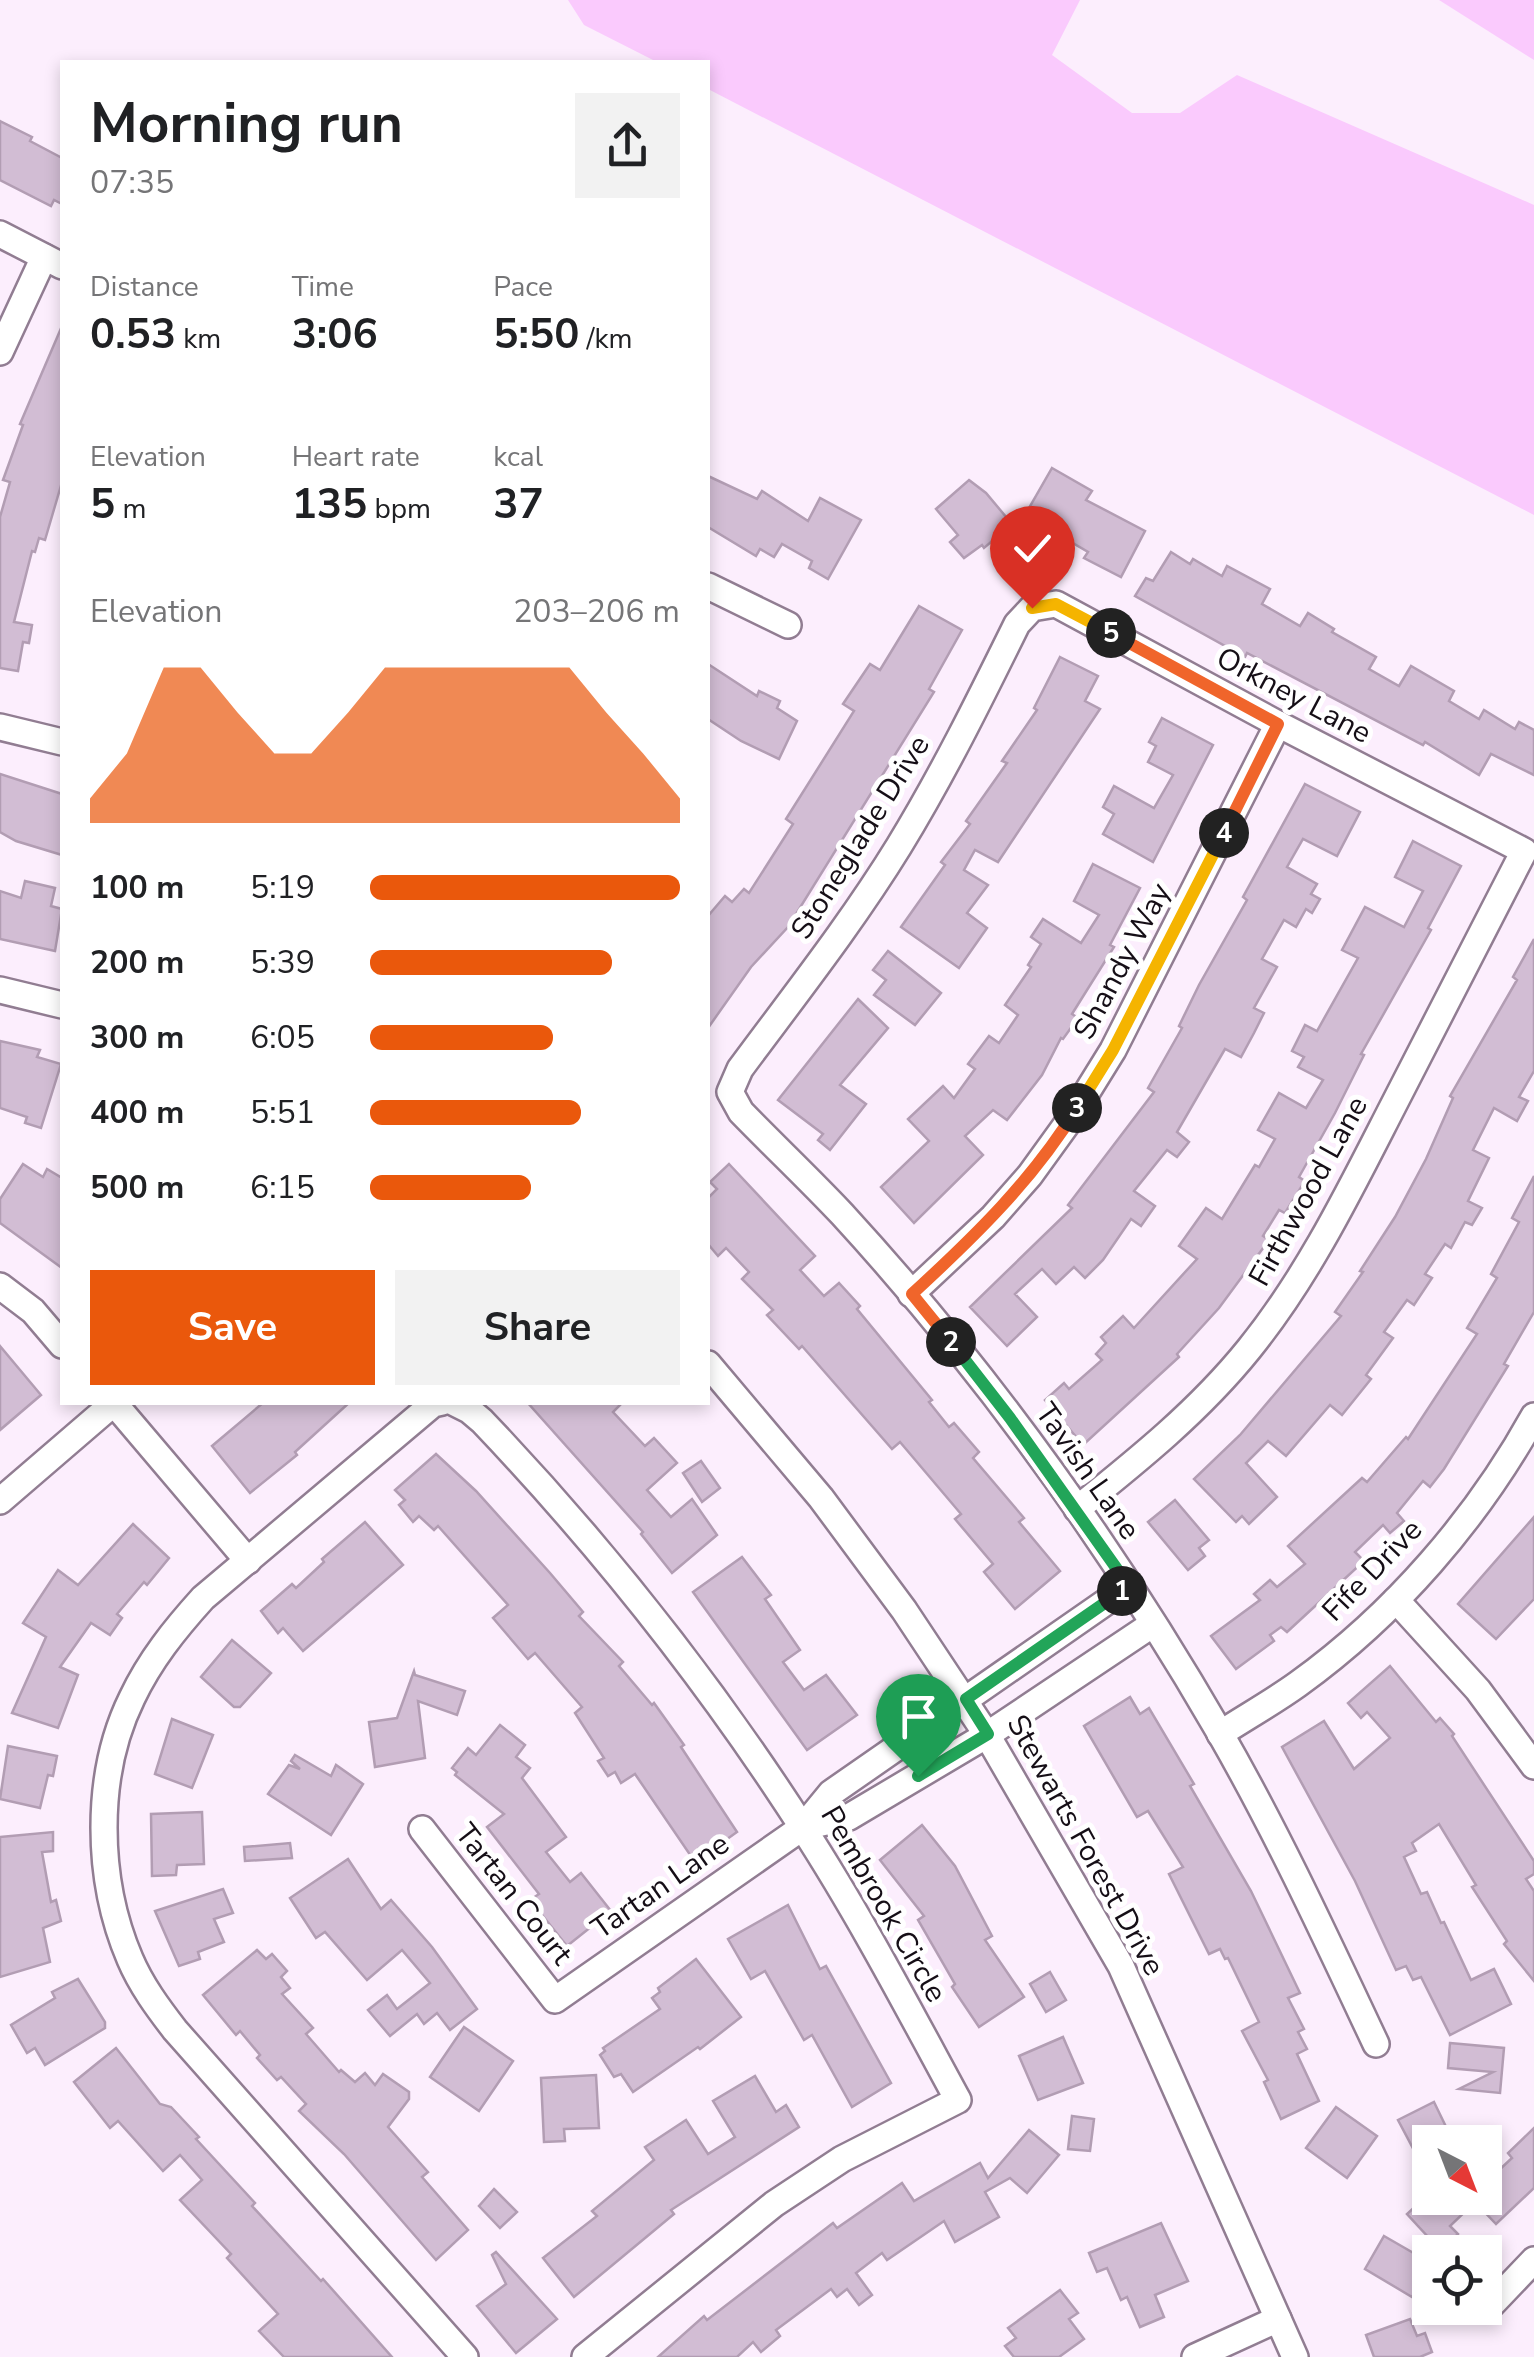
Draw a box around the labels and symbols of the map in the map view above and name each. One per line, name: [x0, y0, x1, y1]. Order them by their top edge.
pin: [990, 506, 1075, 609]
pin: 5: [1086, 608, 1136, 658]
street label: Orkney Lane: [1209, 637, 1378, 753]
street label: Stoneglade Drive: [781, 728, 940, 947]
pin: 4: [1199, 808, 1249, 858]
street label: Shandy Way: [1064, 875, 1181, 1047]
pin: 3: [1052, 1083, 1102, 1133]
street label: Firthwood Lane: [1239, 1089, 1378, 1293]
pin: 2: [926, 1317, 976, 1367]
street label: Tavish Lane: [1025, 1395, 1150, 1548]
street label: Fife Drive: [1313, 1510, 1431, 1631]
pin: 1: [1097, 1566, 1147, 1616]
pin: [876, 1674, 961, 1777]
street label: Stewarts Forest Drive: [997, 1708, 1174, 1983]
street label: Pembrook Circle: [811, 1799, 956, 2010]
street label: Tartan Court: [445, 1815, 582, 1974]
street label: Tartan Lane: [583, 1824, 737, 1949]
north arrow: [1412, 2125, 1502, 2215]

